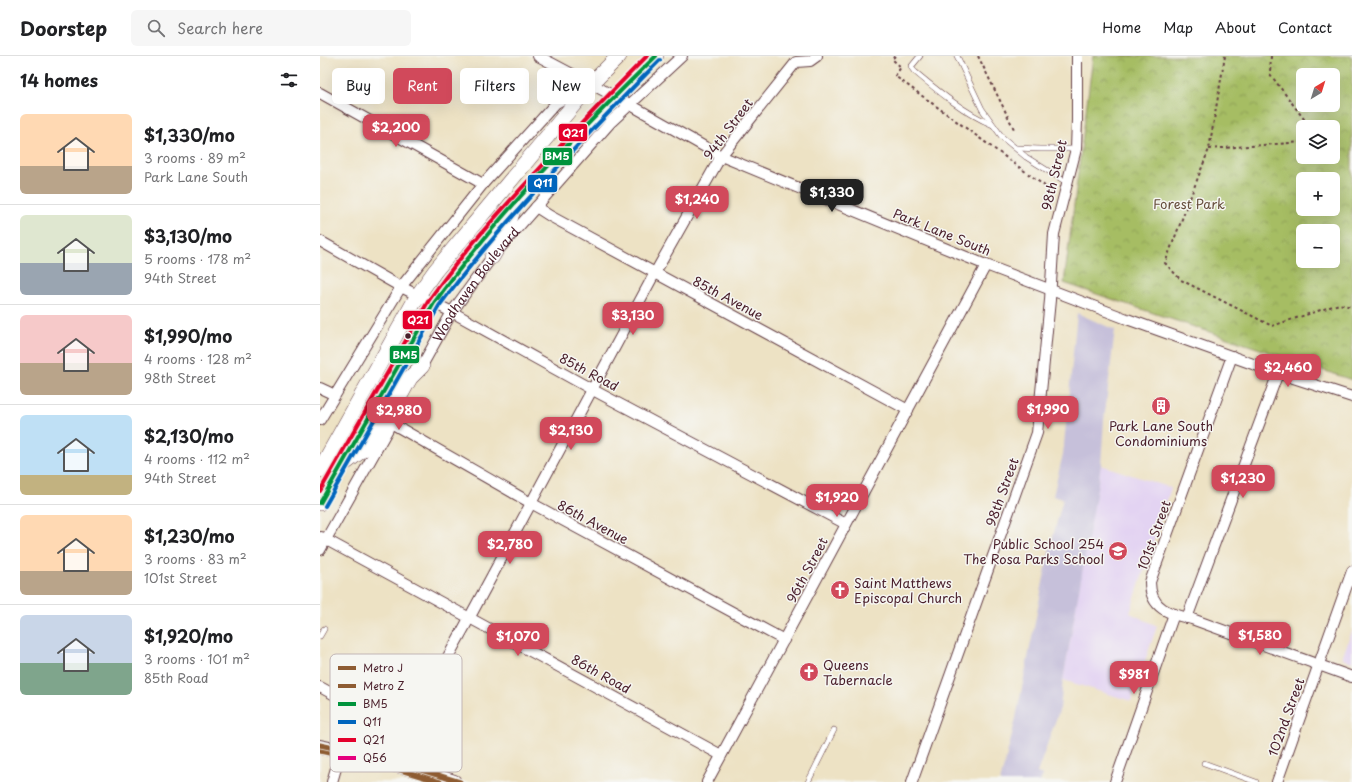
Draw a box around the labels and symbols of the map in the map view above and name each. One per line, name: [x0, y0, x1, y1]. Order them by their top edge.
north arrow: [1296, 68, 1340, 112]
street label: 94th Street: [698, 94, 757, 163]
pin: $2,200: [363, 114, 429, 148]
line badge: Q21: [558, 123, 588, 142]
text: Q21: [562, 124, 584, 141]
street label: 98th Street: [1036, 138, 1071, 212]
line badge: BM5: [542, 147, 573, 166]
text: BM5: [545, 147, 569, 164]
line badge: Q11: [527, 174, 558, 193]
text: Q11: [534, 174, 553, 191]
pin: $1,330: [799, 179, 865, 213]
pin: $1,240: [664, 186, 730, 220]
park label: Forest Park: [1153, 194, 1225, 213]
street label: Park Lane South: [890, 203, 994, 260]
street label: Woodhaven Boulevard: [427, 222, 523, 345]
street label: 85th Avenue: [690, 271, 767, 324]
pin: $3,130: [600, 302, 666, 336]
line badge: Q21: [402, 310, 433, 330]
text: Q21: [407, 311, 429, 328]
unlabelled marker: [403, 331, 413, 341]
line badge: BM5: [389, 345, 420, 364]
text: BM5: [393, 346, 417, 363]
street label: 85th Road: [556, 348, 622, 395]
pin: $2,460: [1255, 354, 1321, 388]
building icon: Park Lane South Condominiums: [1150, 395, 1172, 417]
pin: $1,990: [1015, 396, 1081, 430]
pin: $2,980: [366, 397, 432, 431]
place label: Park Lane South Condominiums: [1109, 416, 1213, 450]
pin: $2,130: [538, 417, 604, 451]
street label: 98th Street: [980, 455, 1023, 529]
pin: $1,230: [1210, 465, 1276, 499]
pin: $1,920: [804, 484, 870, 518]
street label: 86th Avenue: [554, 495, 632, 548]
street label: 101st Street: [1132, 497, 1175, 572]
pin: $2,780: [477, 531, 543, 565]
street label: 96th Street: [781, 534, 832, 606]
place label: Public School 254 The Rosa Parks School: [963, 534, 1104, 568]
school or university icon: Public School 254 The Rosa Parks School: [1107, 540, 1129, 562]
place label: Saint Matthews Episcopal Church: [854, 573, 962, 607]
church icon: Saint Matthews Episcopal Church: [829, 579, 851, 601]
pin: $1,580: [1227, 622, 1293, 656]
pin: $1,070: [485, 623, 551, 657]
street label: 86th Road: [568, 649, 634, 698]
legend: [330, 654, 462, 772]
place label: Queens Tabernacle: [823, 655, 893, 689]
text: Metro J: [363, 659, 403, 676]
church icon: Queens Tabernacle: [798, 661, 820, 683]
pin: $981: [1110, 661, 1158, 695]
street label: 102nd Street: [1263, 675, 1309, 759]
text: Metro Z: [363, 677, 405, 694]
text: BM5: [363, 695, 388, 712]
text: Q11: [363, 713, 381, 730]
text: Q21: [363, 731, 385, 748]
text: Q56: [363, 749, 387, 766]

